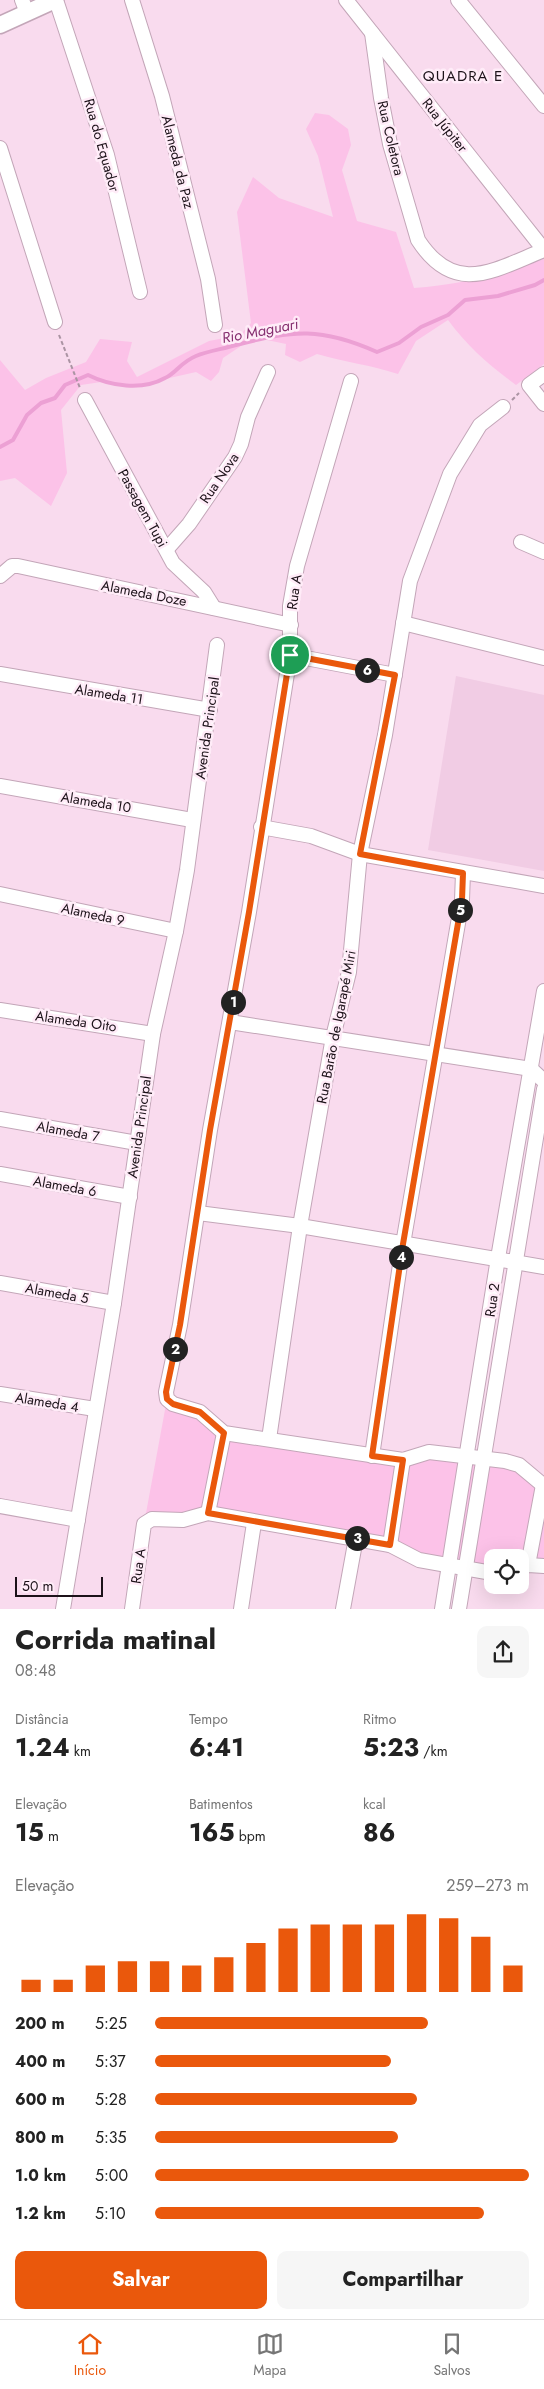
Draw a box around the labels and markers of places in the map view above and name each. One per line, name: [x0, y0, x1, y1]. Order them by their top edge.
pin: [269, 634, 311, 676]
pin: 6: [354, 658, 380, 682]
pin: 5: [448, 898, 472, 922]
pin: 1: [220, 990, 246, 1014]
pin: 4: [388, 1244, 414, 1270]
pin: 2: [162, 1336, 188, 1362]
pin: 3: [344, 1526, 370, 1550]

